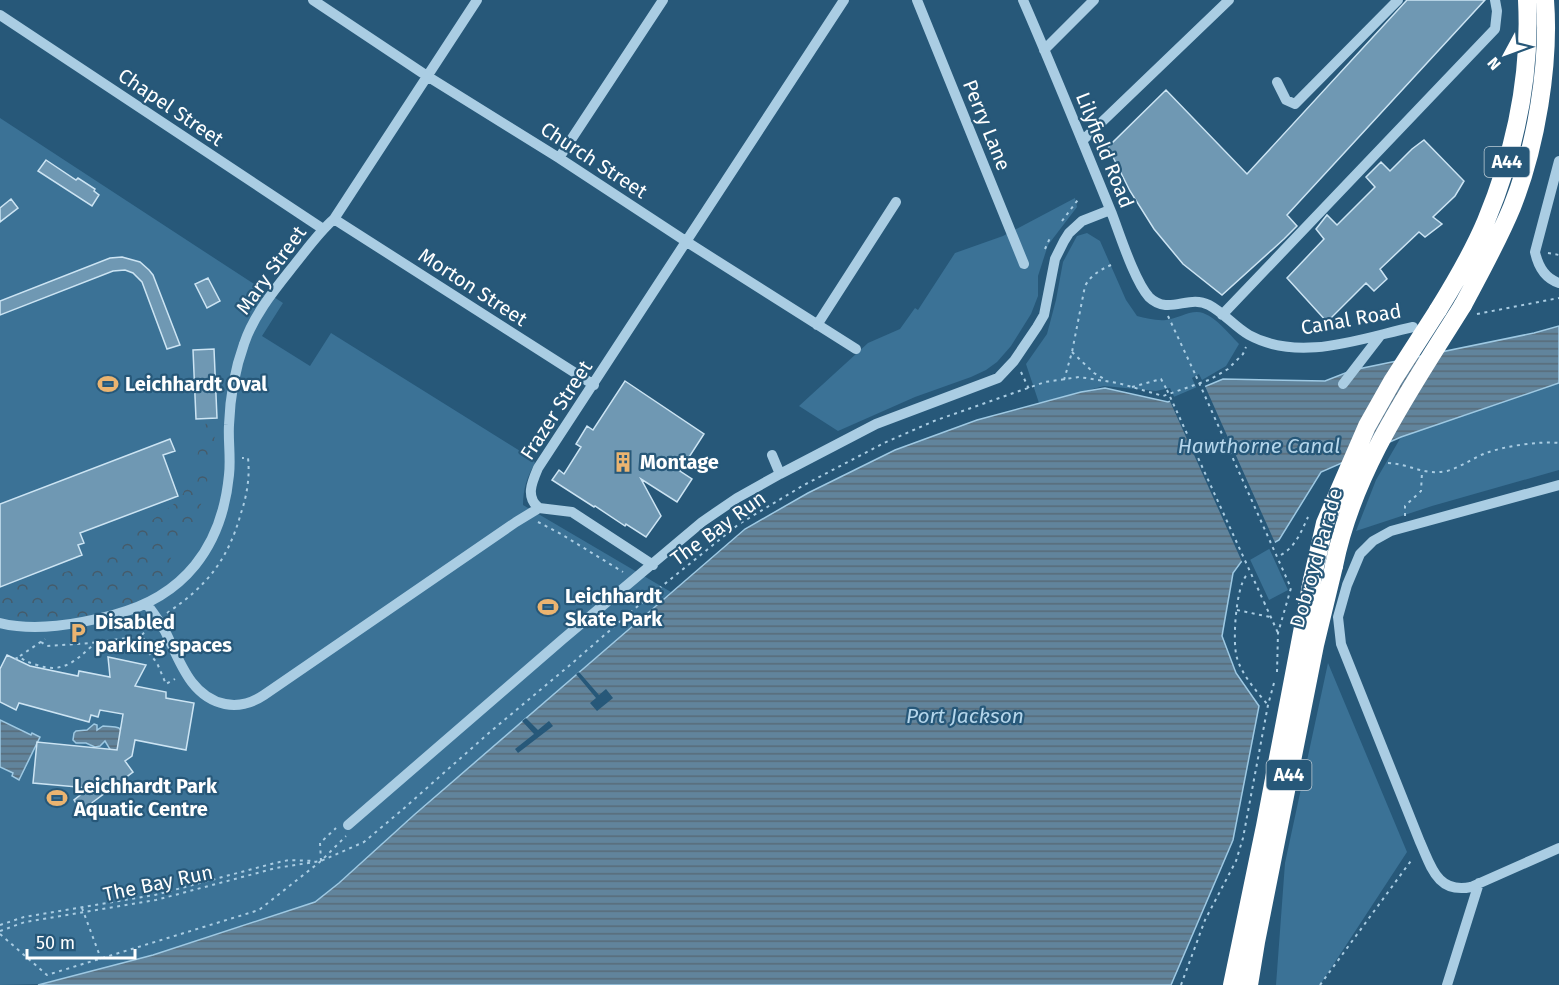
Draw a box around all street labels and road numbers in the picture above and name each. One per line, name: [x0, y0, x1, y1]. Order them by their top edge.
street label: Chapel Street: [114, 63, 229, 151]
street label: Perry Lane: [958, 76, 1016, 174]
street label: Lilyfield Road: [1071, 89, 1139, 211]
street label: Church Street: [536, 117, 652, 204]
road number: A44: [1484, 147, 1530, 177]
street label: Mary Street: [231, 220, 312, 319]
street label: Morton Street: [414, 243, 533, 331]
street label: Canal Road: [1299, 298, 1403, 340]
street label: Frazer Street: [515, 355, 597, 464]
street label: The Bay Run: [666, 485, 770, 571]
street label: Dobroyd Parade: [1285, 485, 1347, 631]
road number: A44: [1266, 760, 1312, 790]
street label: The Bay Run: [101, 860, 215, 906]

